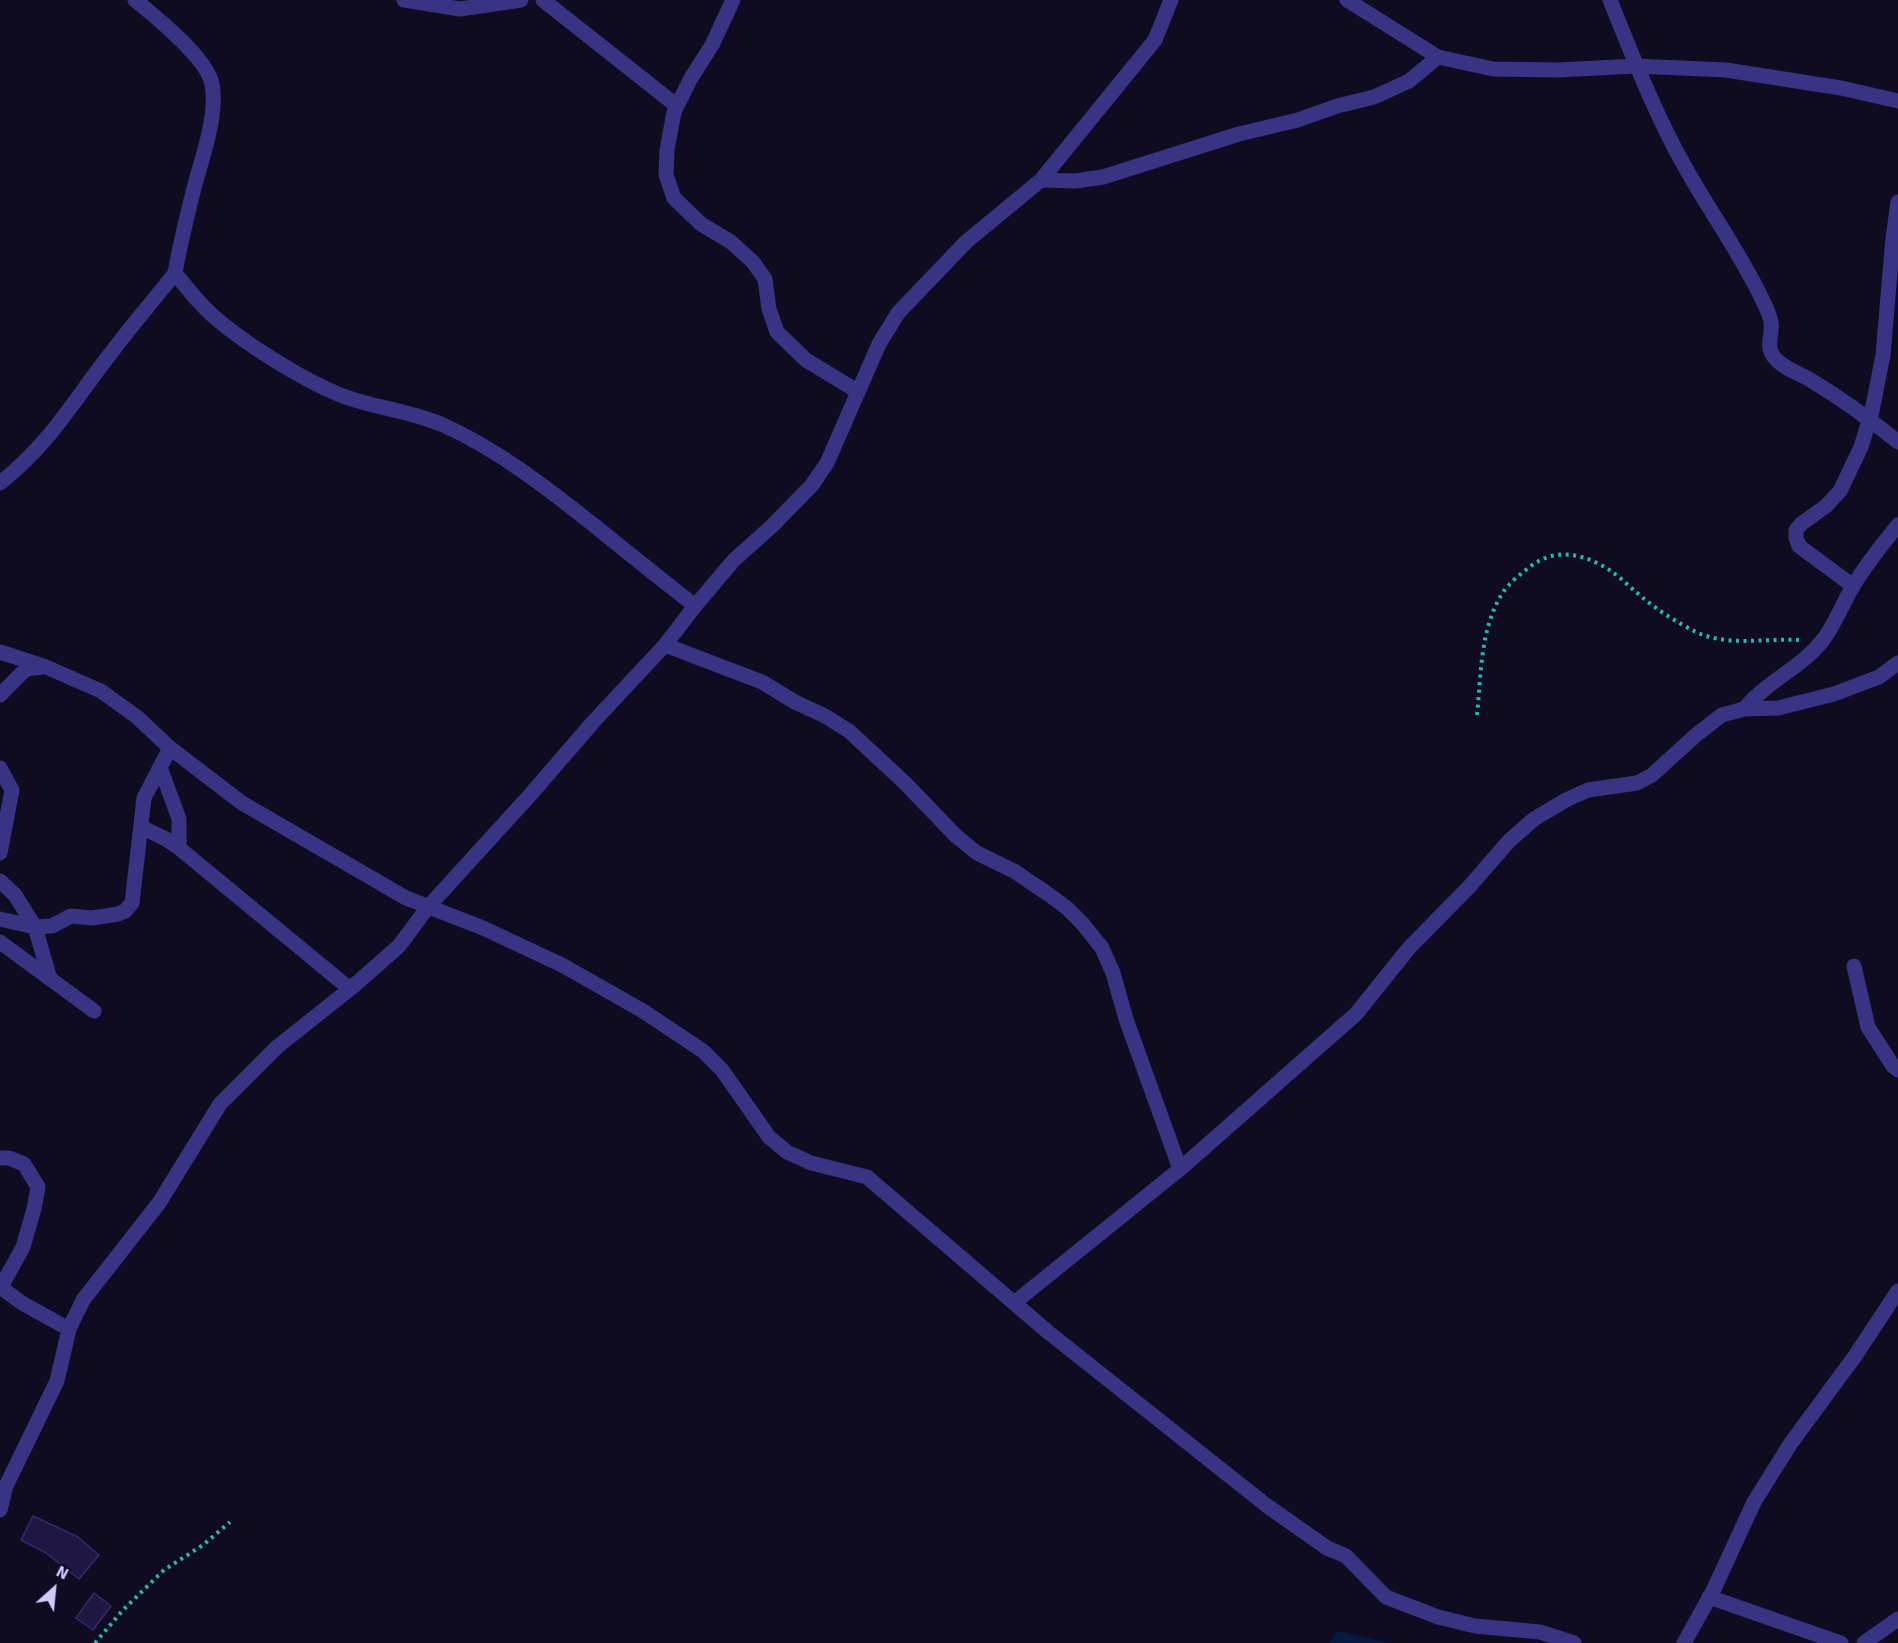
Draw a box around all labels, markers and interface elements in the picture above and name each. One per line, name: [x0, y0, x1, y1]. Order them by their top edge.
north arrow: [24, 1559, 84, 1619]
text: N: [53, 1562, 72, 1584]

